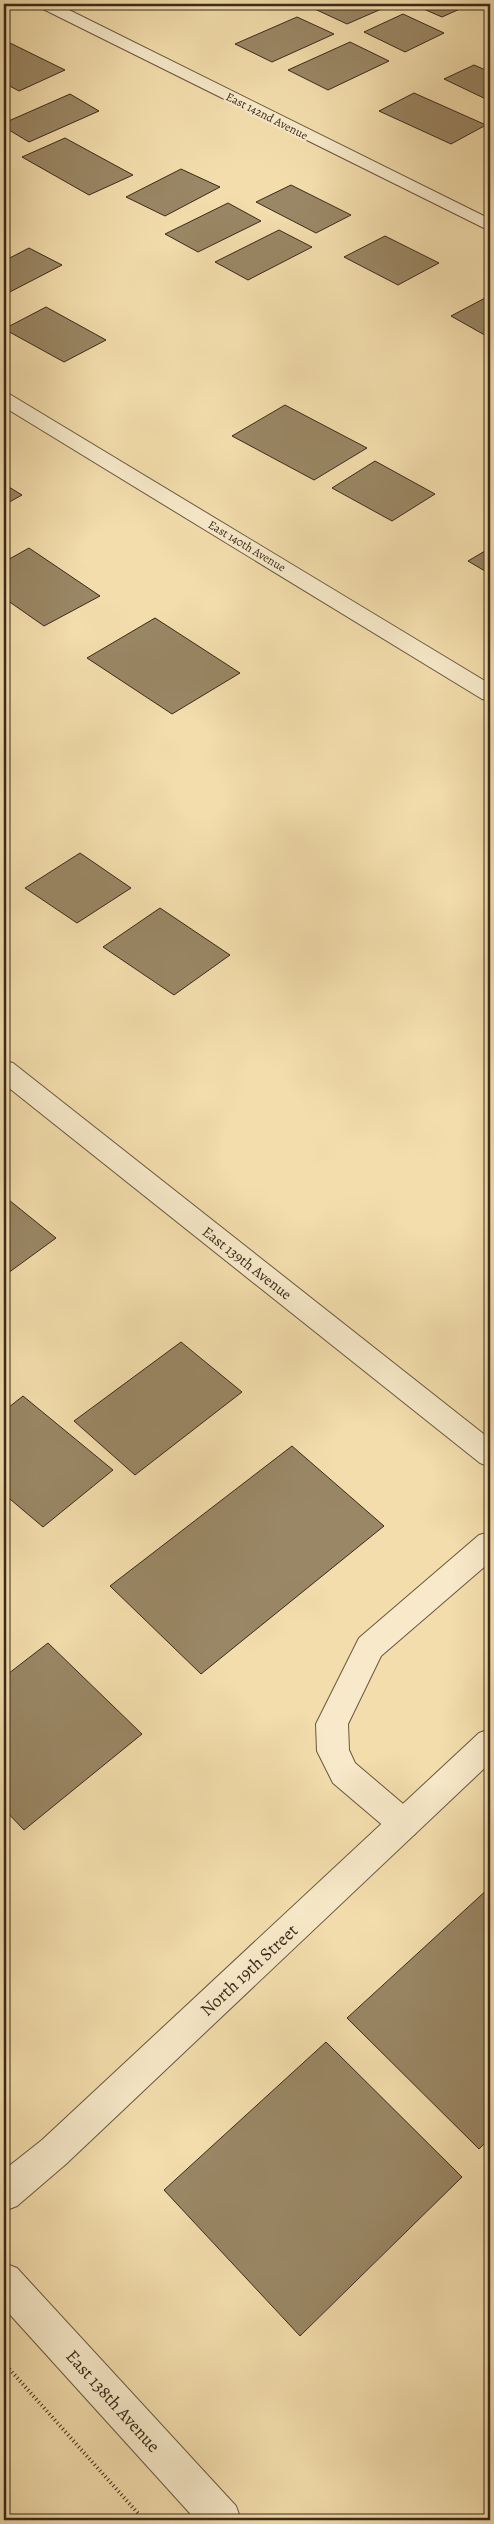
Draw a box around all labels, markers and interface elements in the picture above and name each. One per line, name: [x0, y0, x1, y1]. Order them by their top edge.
street label: East 142nd Avenue: [223, 88, 311, 144]
street label: East 140th Avenue: [205, 516, 289, 576]
street label: East 139th Avenue: [198, 1222, 296, 1304]
street label: North 19th Street: [195, 1918, 303, 2021]
street label: East 138th Avenue: [60, 2344, 166, 2458]

